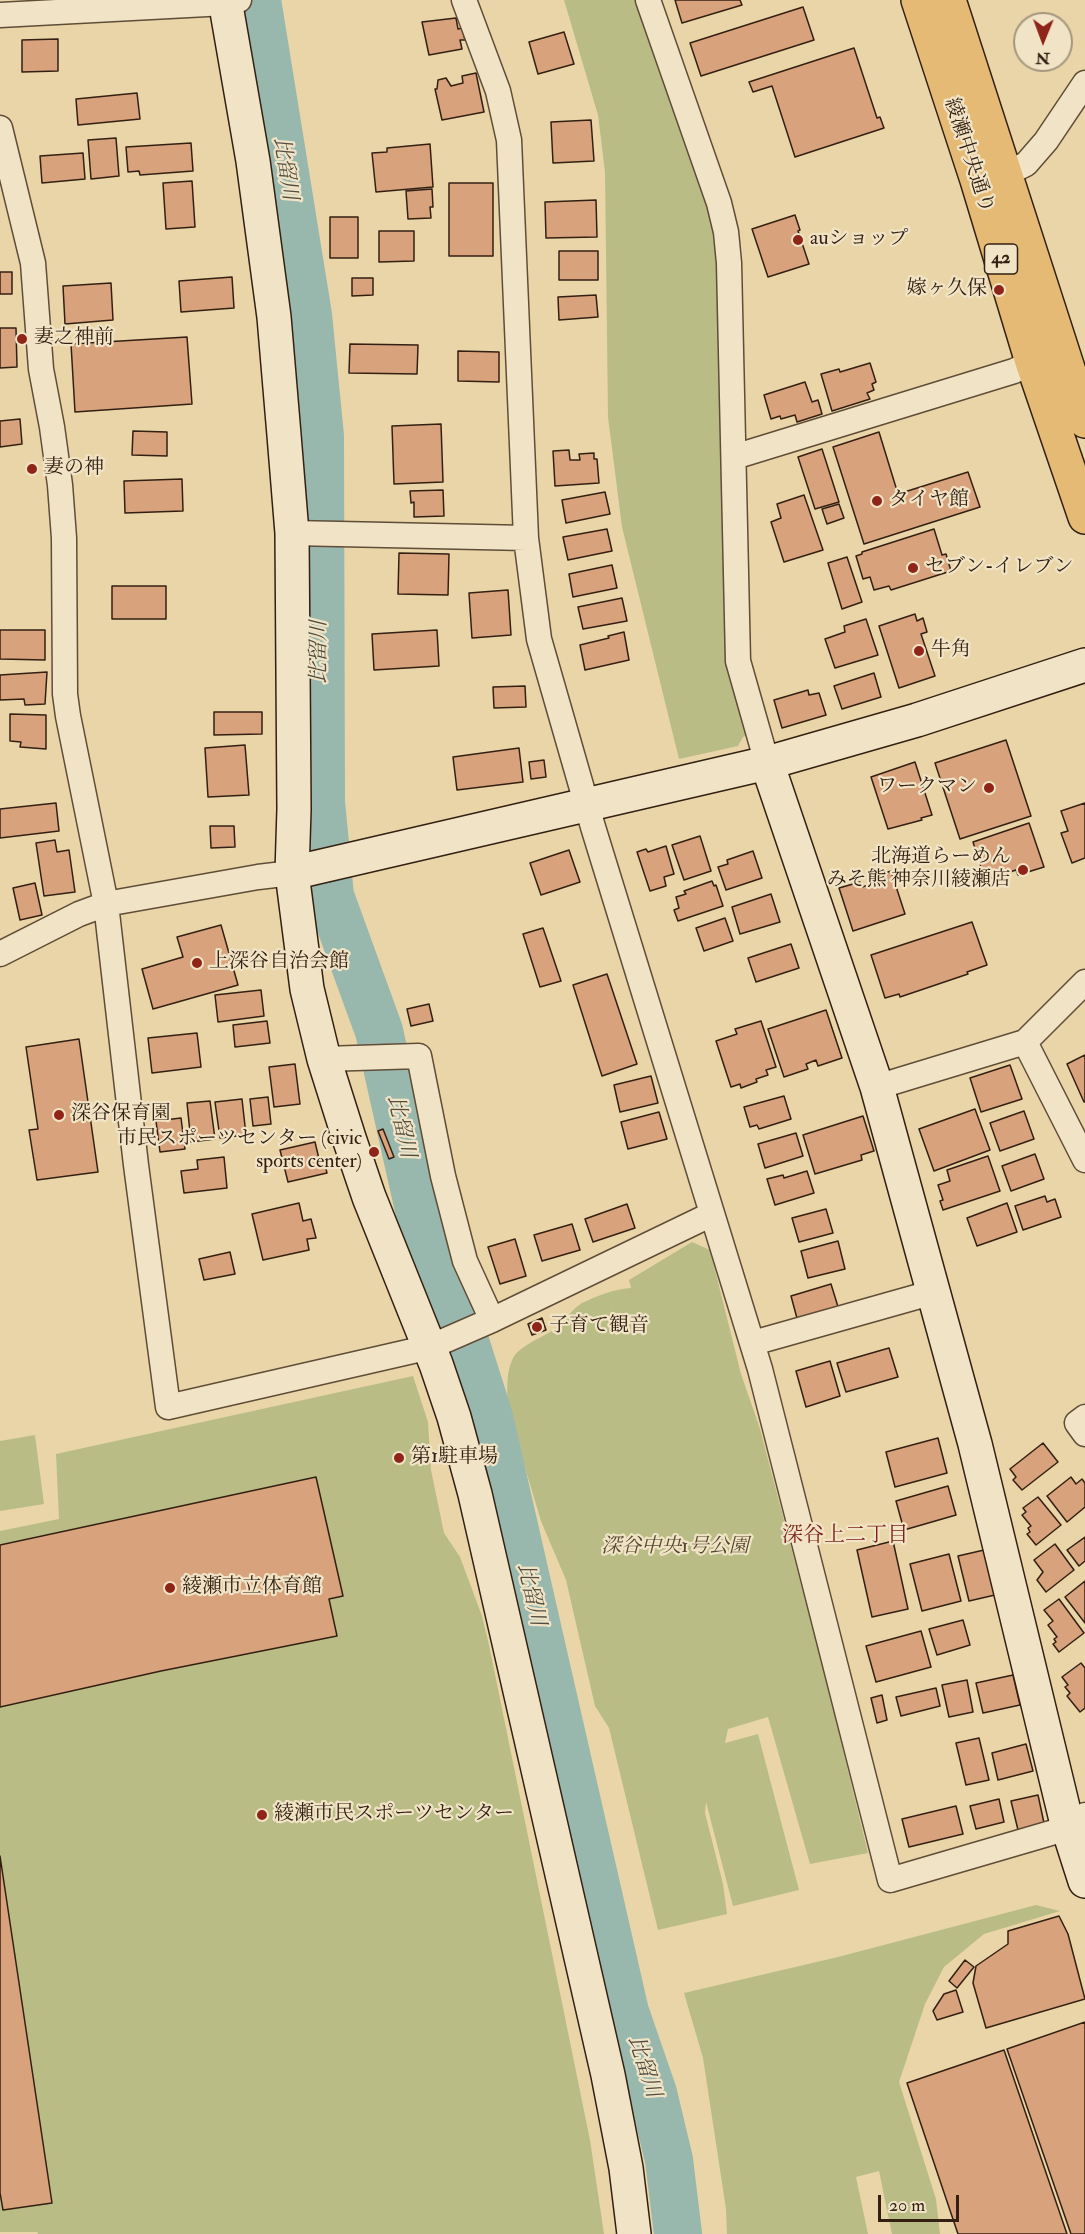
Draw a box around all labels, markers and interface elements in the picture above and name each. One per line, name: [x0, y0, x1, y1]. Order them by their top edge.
north arrow: [1013, 12, 1073, 72]
text: N: [1035, 48, 1050, 68]
street label: 綾瀬中央通り: [938, 95, 998, 217]
water label: 比留川: [267, 136, 301, 202]
place label: auショップ: [810, 228, 909, 252]
marker: auショップ: [791, 233, 805, 247]
road number: 42: [984, 244, 1018, 274]
place label: 嫁ヶ久保: [907, 278, 987, 302]
marker: 嫁ヶ久保: [992, 283, 1006, 297]
place label: 妻之神前: [34, 327, 114, 351]
marker: 妻之神前: [15, 332, 29, 346]
place label: 妻の神: [44, 457, 104, 481]
marker: 妻の神: [25, 462, 39, 476]
place label: タイヤ館: [889, 489, 969, 513]
marker: タイヤ館: [870, 494, 884, 508]
place label: セブン-イレブン: [925, 556, 1073, 580]
marker: セブン-イレブン: [906, 561, 920, 575]
water label: 比留川: [307, 621, 333, 683]
place label: 牛角: [931, 639, 971, 663]
marker: 牛角: [912, 644, 926, 658]
place label: ワークマン: [877, 776, 977, 800]
marker: ワークマン: [982, 781, 996, 795]
place label: 北海道らーめん みそ熊 神奈川綾瀬店: [827, 846, 1011, 893]
marker: 北海道らーめん みそ熊 神奈川綾瀬店: [1016, 863, 1030, 877]
place label: 上深谷自治会館: [209, 951, 349, 975]
marker: 上深谷自治会館: [190, 956, 204, 970]
water label: 比留川: [381, 1093, 419, 1161]
place label: 深谷保育園: [71, 1103, 171, 1127]
marker: 深谷保育園: [52, 1108, 66, 1122]
place label: 市民スポーツセンター (civic sports center): [117, 1128, 362, 1175]
marker: 市民スポーツセンター (civic sports center): [367, 1145, 381, 1159]
place label: 子育て観音: [549, 1315, 649, 1339]
marker: 子育て観音: [530, 1320, 544, 1334]
place label: 第1駐車場: [411, 1446, 498, 1470]
marker: 第1駐車場: [392, 1451, 406, 1465]
district label: 深谷上二丁目: [782, 1523, 908, 1549]
park label: 深谷中央1号公園: [601, 1536, 749, 1560]
water label: 比留川: [511, 1561, 549, 1629]
place label: 綾瀬市立体育館: [182, 1576, 322, 1600]
marker: 綾瀬市立体育館: [163, 1581, 177, 1595]
place label: 綾瀬市民スポーツセンター: [274, 1803, 514, 1827]
marker: 綾瀬市民スポーツセンター: [255, 1808, 269, 1822]
water label: 比留川: [621, 2033, 665, 2101]
scale bar: [881, 2183, 962, 2221]
text: 20 m: [889, 2194, 925, 2217]

